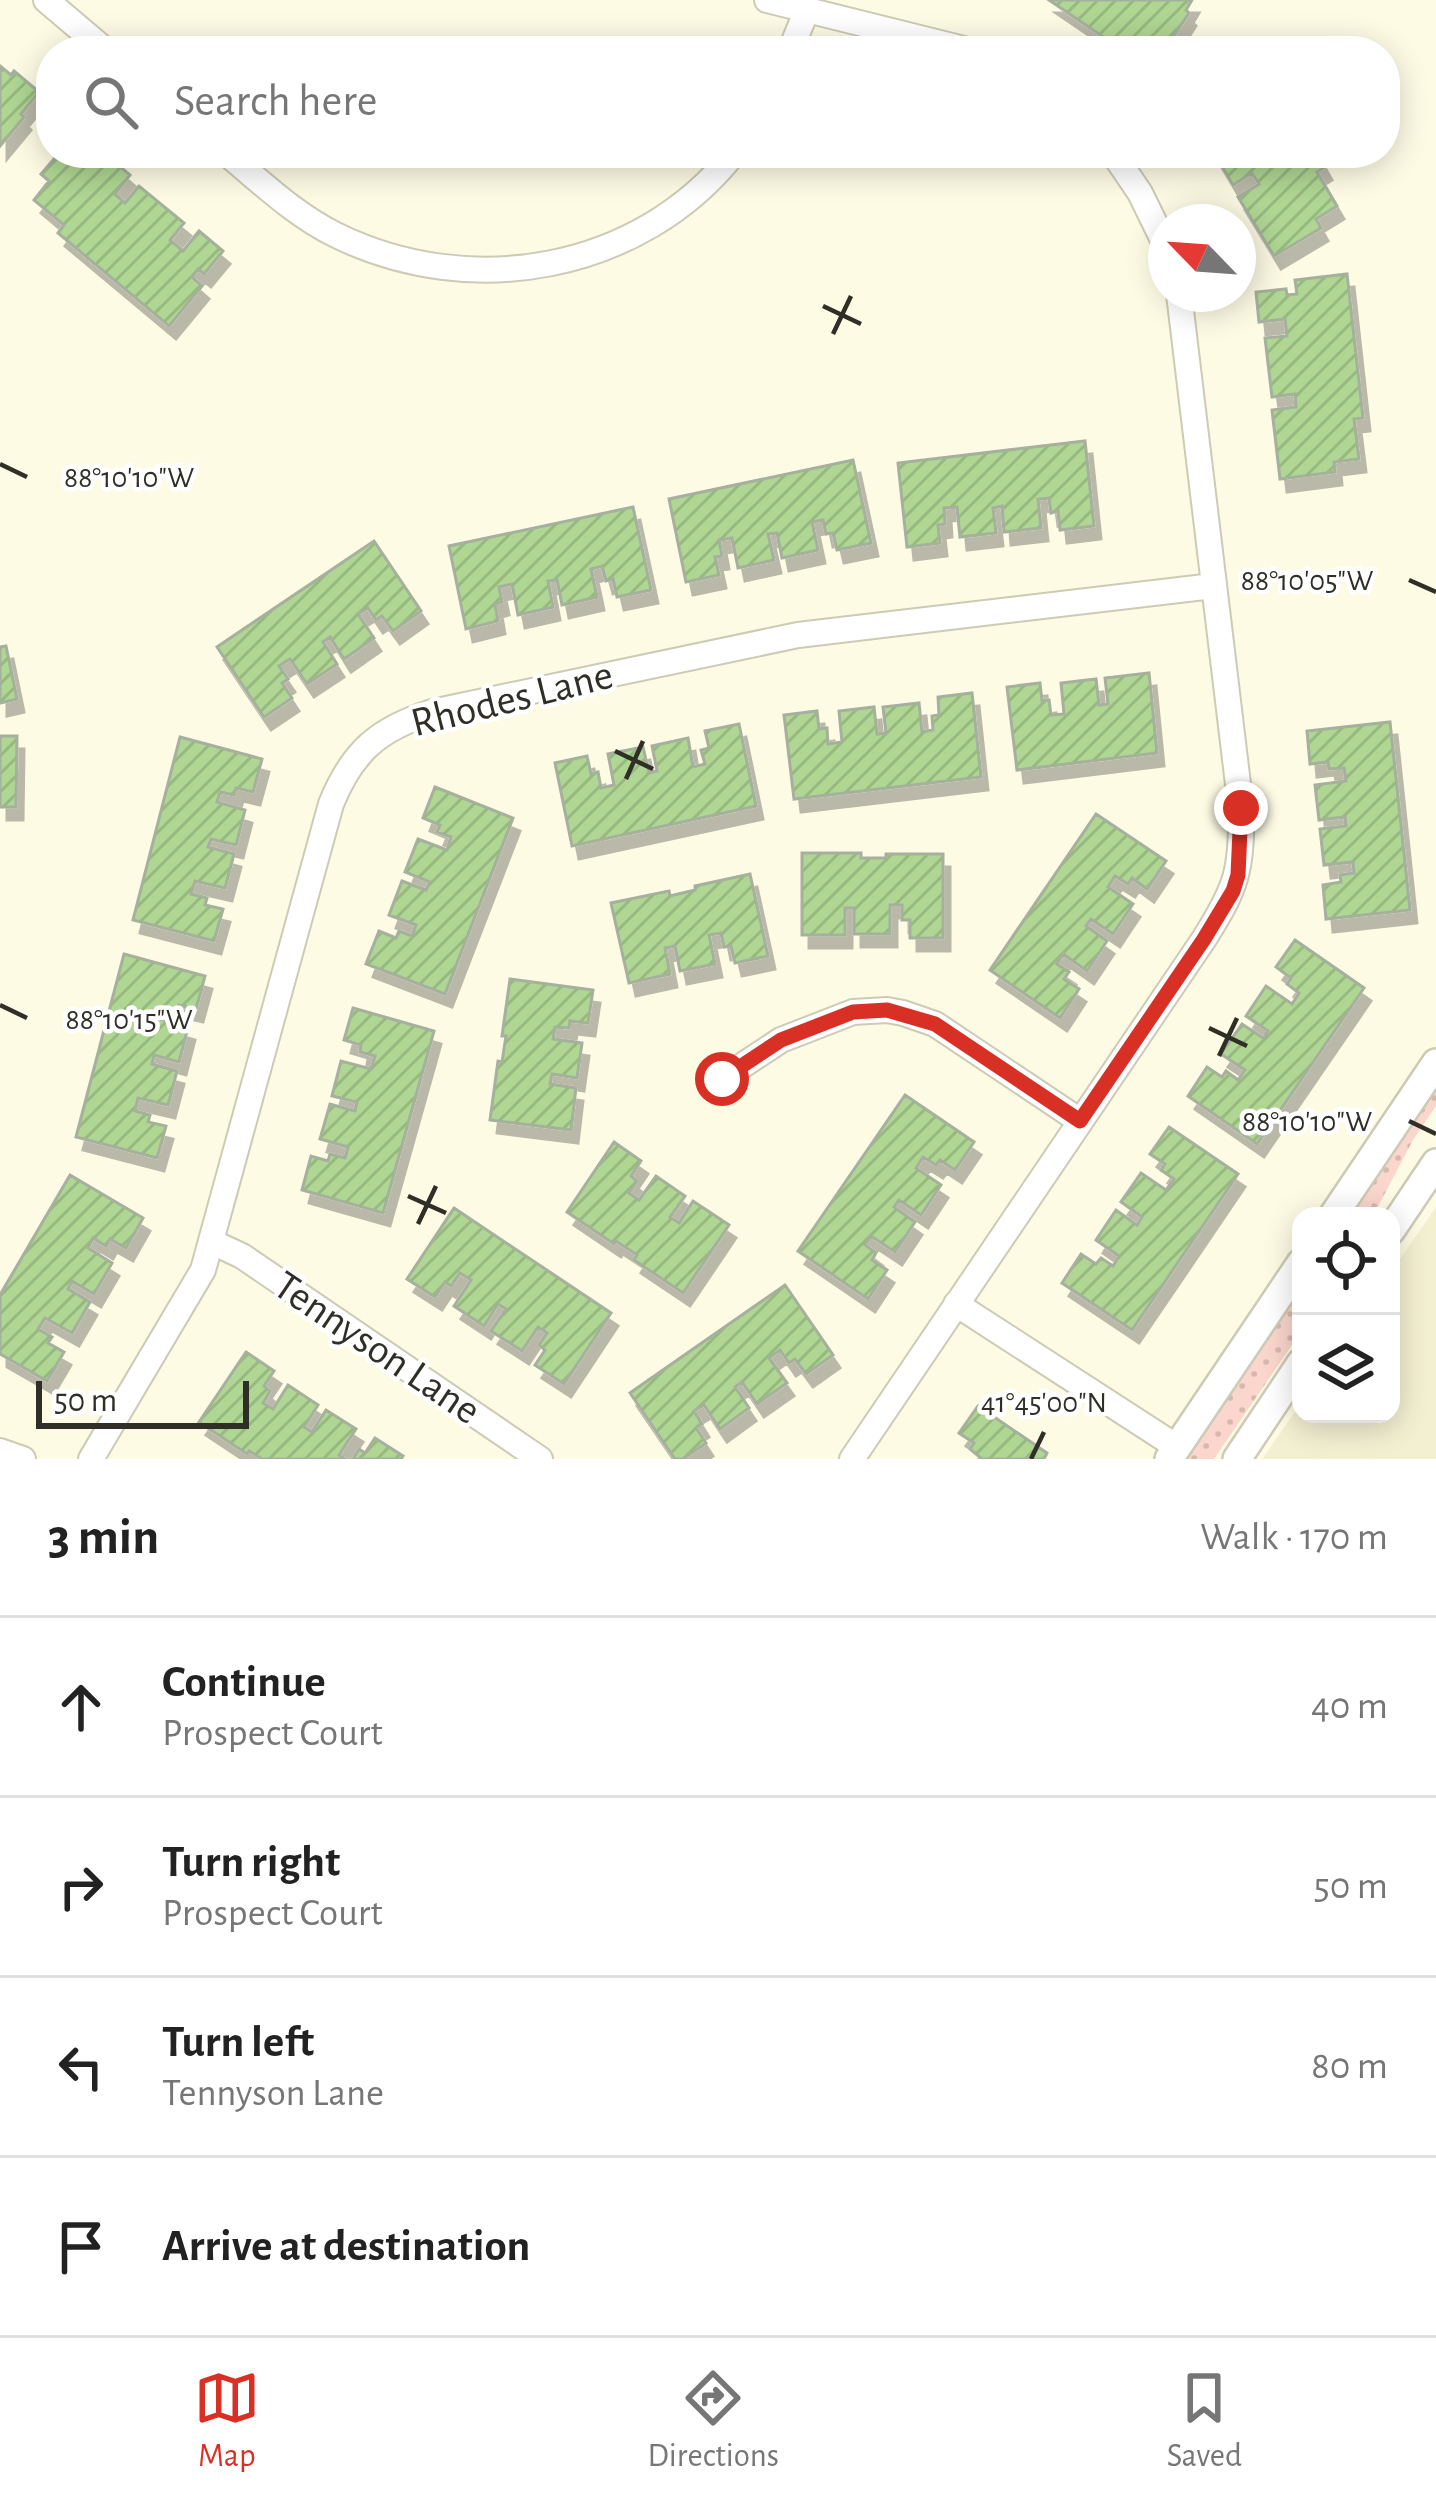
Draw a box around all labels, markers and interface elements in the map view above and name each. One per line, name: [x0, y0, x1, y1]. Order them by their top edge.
search box: [36, 36, 1400, 168]
icon: search: [78, 69, 144, 135]
text: Search here: [174, 79, 377, 124]
north arrow: [1148, 204, 1256, 312]
text: 88°10'10"W: [64, 463, 194, 493]
text: 88°10'05"W: [1241, 566, 1373, 596]
street label: Rhodes Lane: [407, 654, 617, 744]
route end: [1214, 781, 1268, 835]
text: 88°10'15"W: [66, 1005, 193, 1035]
route start: [695, 1052, 749, 1106]
text: 88°10'10"W: [1242, 1107, 1372, 1137]
map controls: [1292, 1207, 1400, 1423]
button: locate: [1292, 1207, 1400, 1315]
street label: Tennyson Lane: [266, 1264, 488, 1432]
button: layers: [1292, 1315, 1400, 1423]
scale bar: [36, 1375, 249, 1428]
text: 50 m: [54, 1385, 117, 1418]
text: 41°45'00"N: [981, 1388, 1107, 1418]
text: 3 min: [48, 1512, 159, 1563]
text: Walk · 170 m: [1200, 1518, 1388, 1557]
text: Continue: [162, 1660, 326, 1705]
icon: ahead: [48, 1674, 114, 1740]
text: 40 m: [1311, 1687, 1388, 1726]
text: Prospect Court: [162, 1714, 383, 1753]
text: Turn right: [162, 1840, 340, 1885]
icon: right: [48, 1854, 114, 1920]
text: 50 m: [1313, 1867, 1388, 1906]
text: Prospect Court: [162, 1894, 383, 1933]
text: Turn left: [162, 2020, 314, 2065]
icon: left: [48, 2034, 114, 2100]
text: 80 m: [1311, 2047, 1388, 2086]
text: Tennyson Lane: [162, 2074, 384, 2113]
icon: arrive: [48, 2214, 114, 2280]
text: Arrive at destination: [162, 2224, 530, 2269]
tab: Map: [194, 2365, 260, 2477]
tab: Directions: [647, 2365, 779, 2477]
tab: Saved: [1167, 2365, 1242, 2477]

